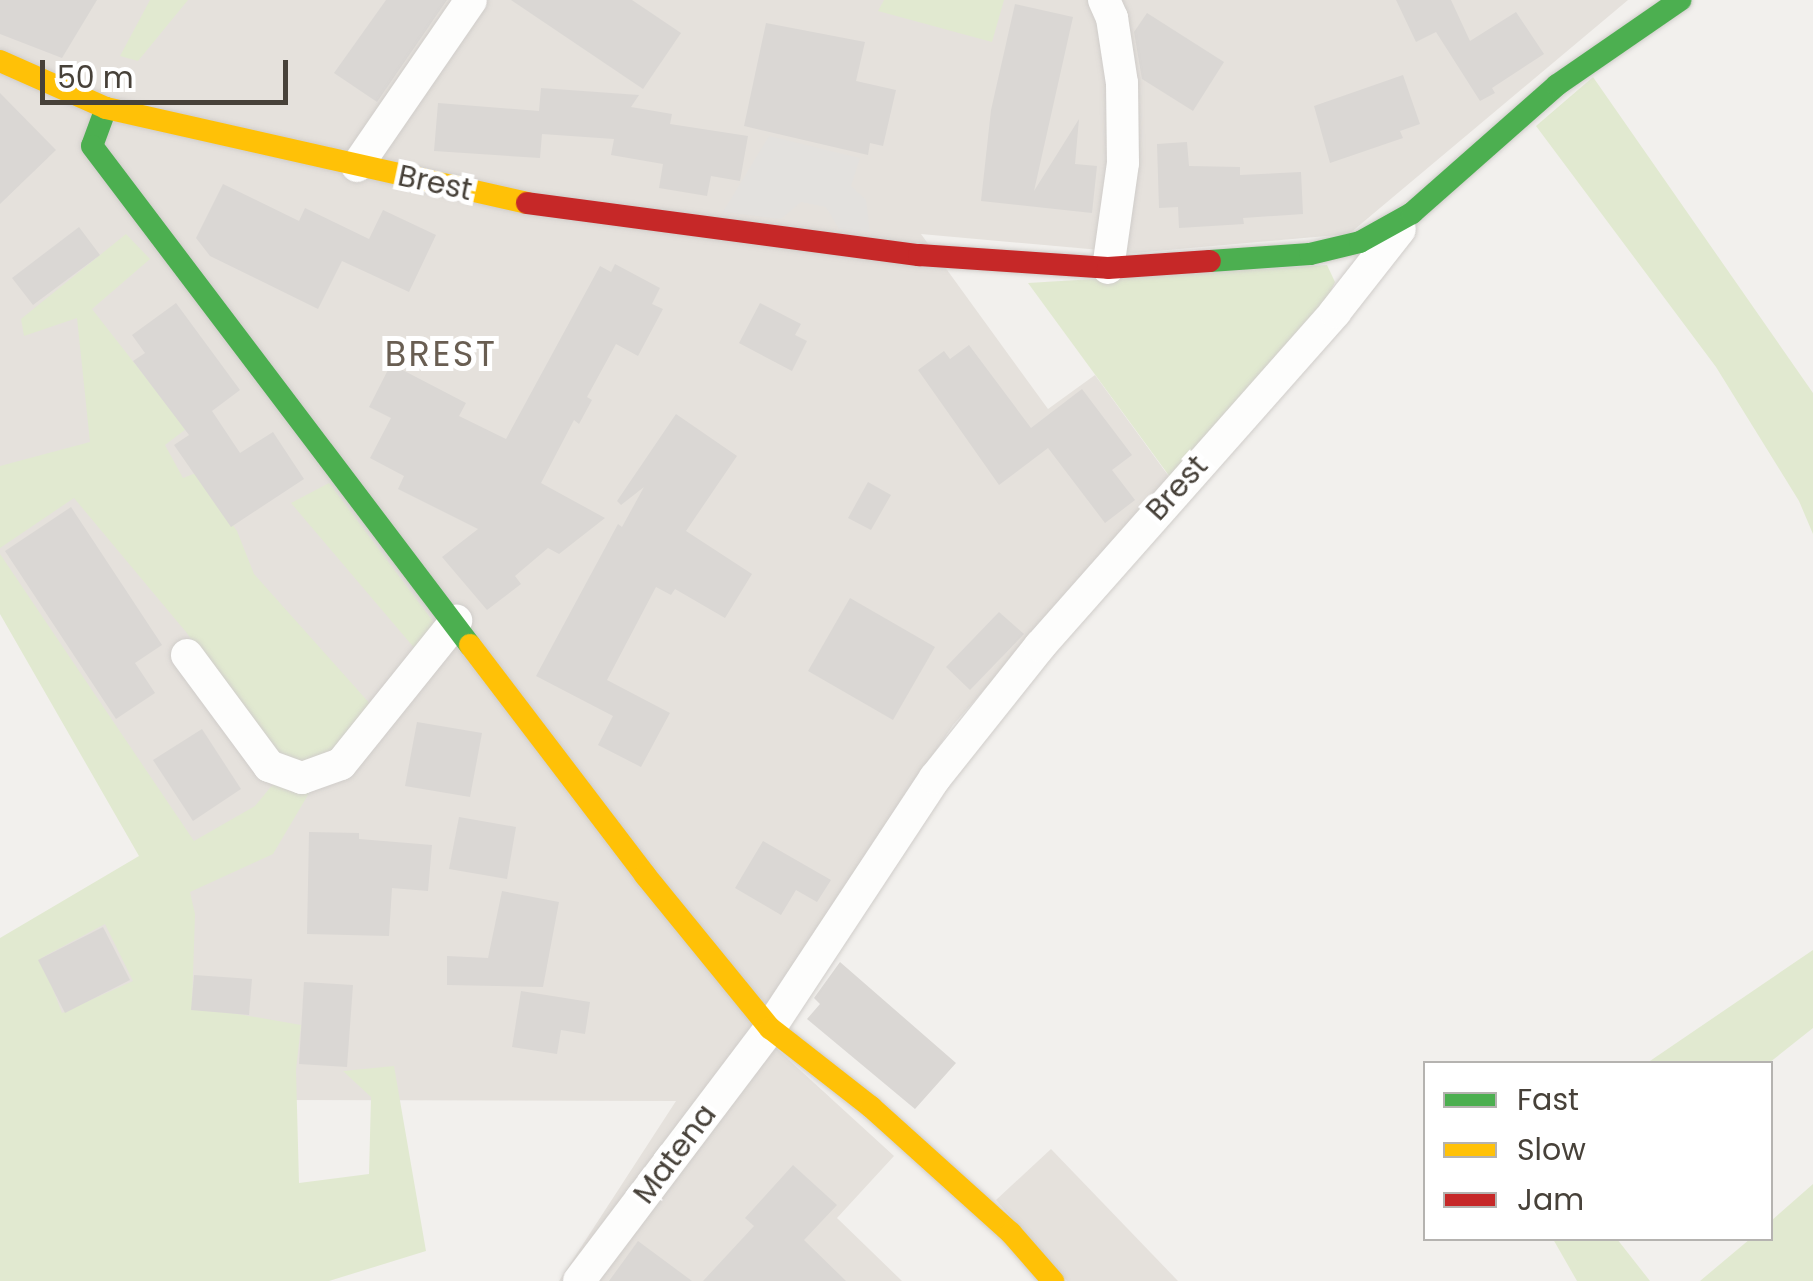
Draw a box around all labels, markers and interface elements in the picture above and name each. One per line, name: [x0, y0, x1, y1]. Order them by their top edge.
scale bar: [45, 40, 292, 102]
text: 50 m: [57, 56, 134, 99]
street label: Brest: [395, 158, 475, 208]
district label: BREST: [385, 333, 497, 375]
street label: Brest: [1139, 448, 1215, 528]
legend: [1423, 1061, 1773, 1241]
text: Fast: [1517, 1078, 1579, 1121]
street label: Matena: [626, 1097, 724, 1211]
text: Slow: [1517, 1128, 1586, 1171]
text: Jam: [1517, 1178, 1584, 1221]

